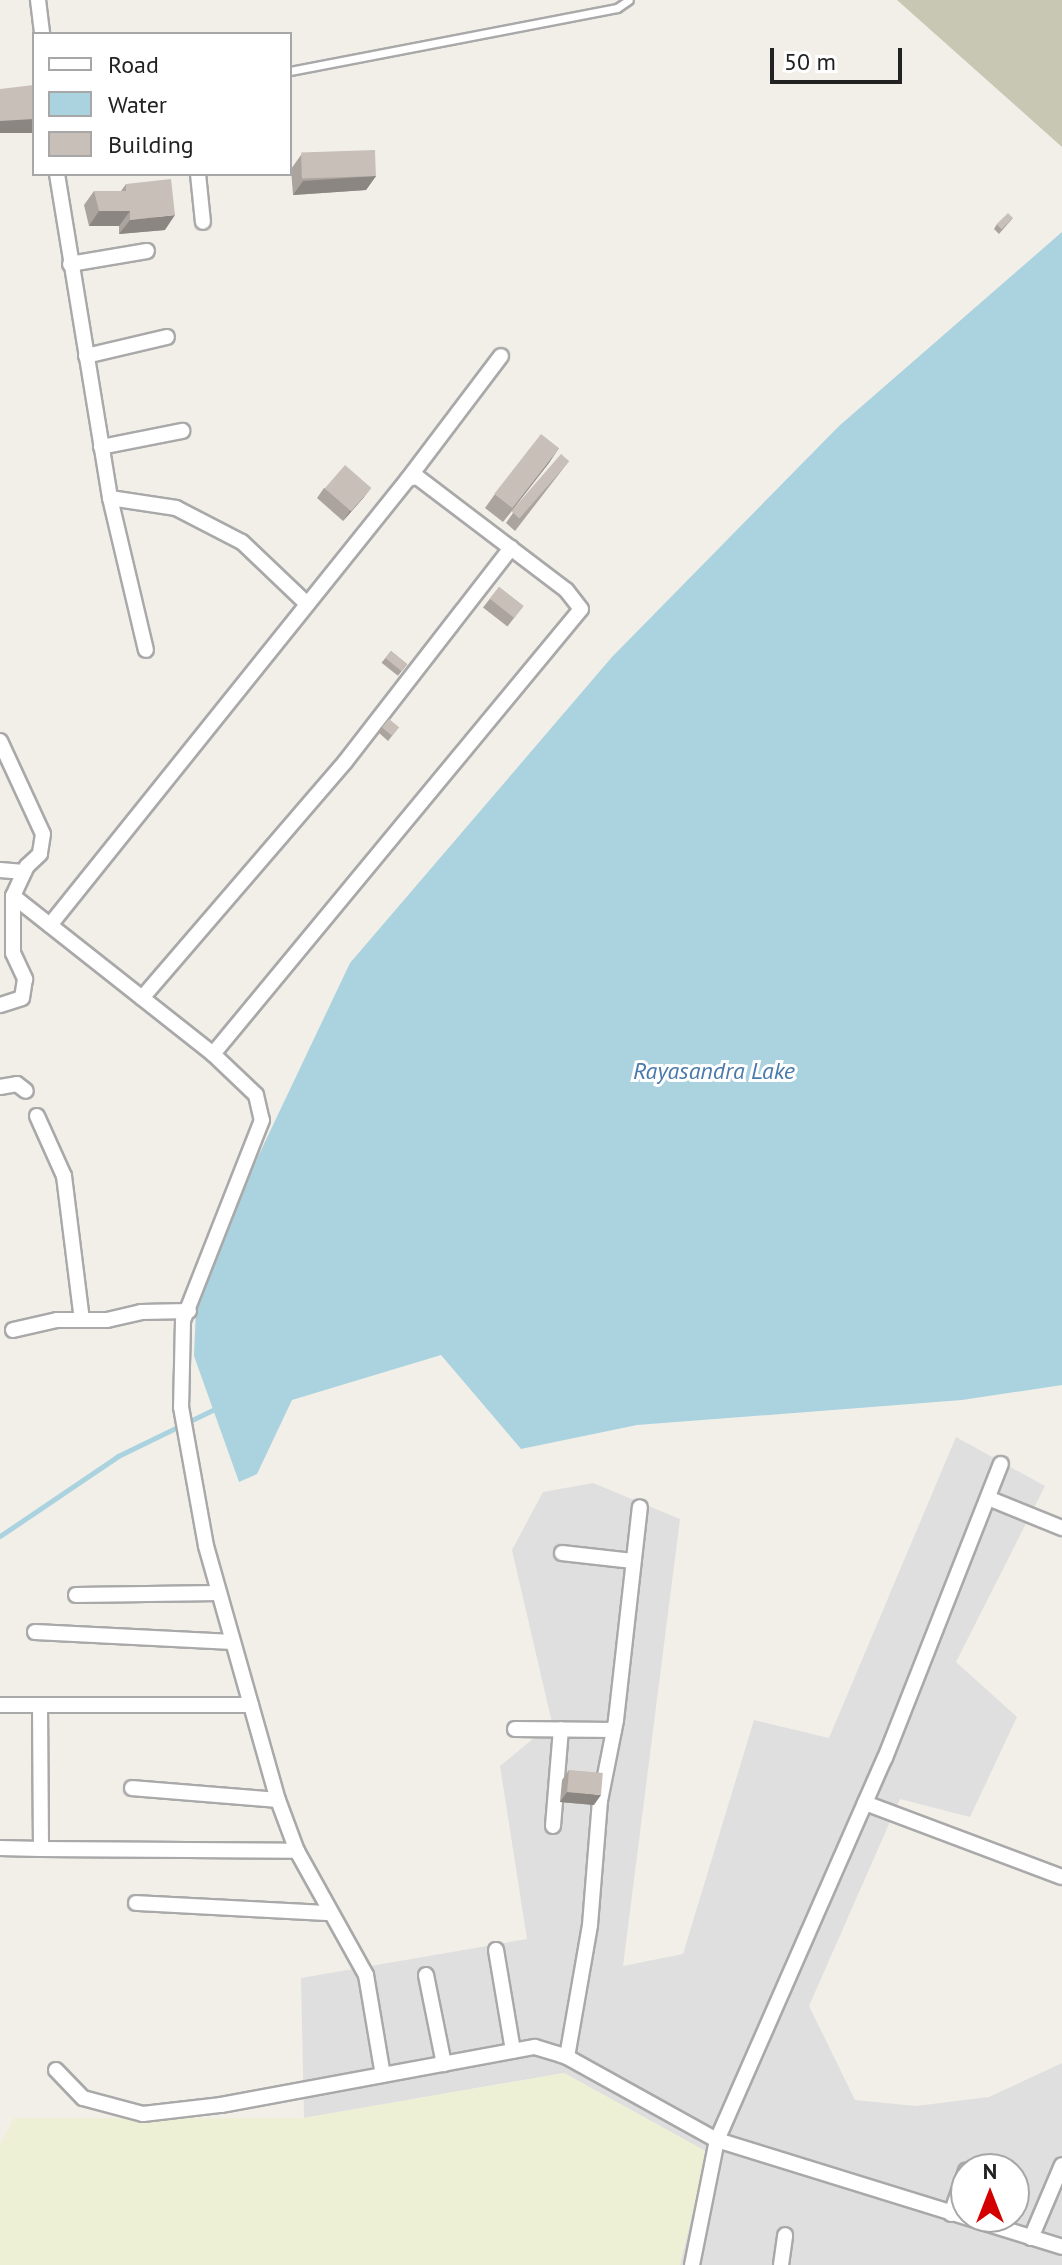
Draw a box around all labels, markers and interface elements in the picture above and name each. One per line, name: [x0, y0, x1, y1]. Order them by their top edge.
legend: [32, 32, 292, 176]
scale bar: [774, 32, 906, 82]
text: 50 m: [784, 46, 836, 77]
text: Road: [108, 49, 159, 80]
text: Water: [108, 89, 167, 120]
text: Building: [108, 129, 194, 160]
water label: Rayasandra Lake: [633, 1057, 795, 1085]
north arrow: [950, 2153, 1030, 2233]
text: N: [983, 2157, 997, 2185]

